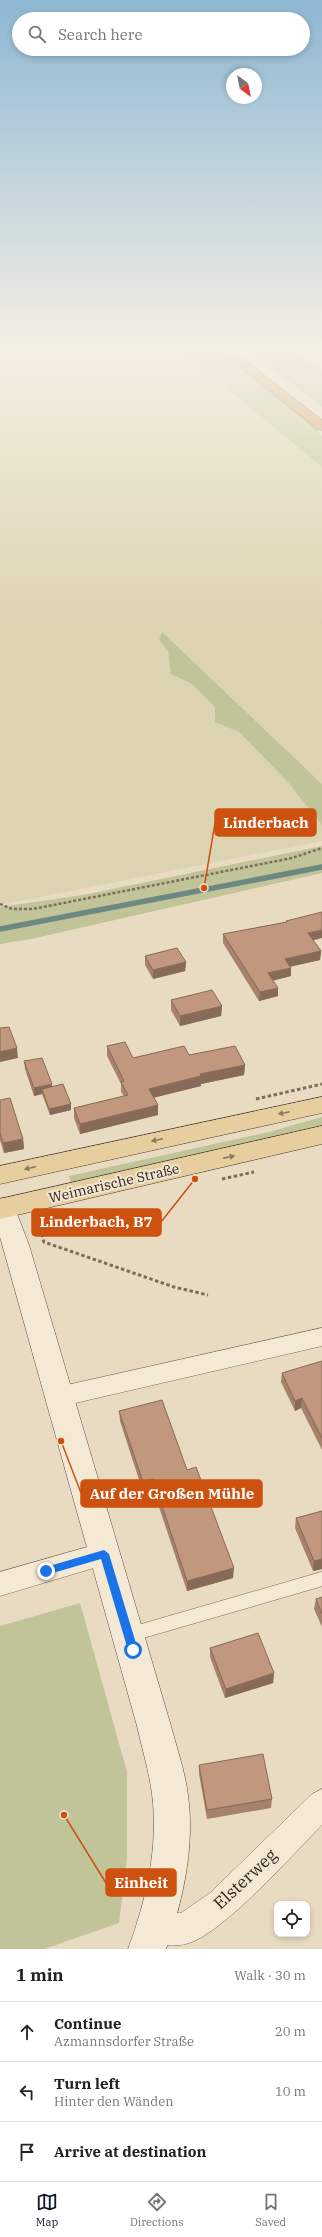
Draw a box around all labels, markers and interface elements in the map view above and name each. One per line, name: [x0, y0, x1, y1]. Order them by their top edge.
search box: [12, 12, 310, 56]
icon: search: [26, 23, 48, 45]
text: Search here: [58, 25, 143, 44]
north arrow: [226, 68, 262, 104]
callout: Linderbach: [215, 809, 316, 836]
text: Linderbach: [223, 813, 309, 832]
one-way arrow: [278, 1111, 290, 1117]
one-way arrow: [151, 1138, 163, 1144]
one-way arrow: [223, 1153, 235, 1159]
street label: Weimarische Straße: [47, 1159, 181, 1207]
one-way arrow: [24, 1165, 36, 1171]
callout: Linderbach, B7: [32, 1209, 161, 1236]
text: Linderbach, B7: [40, 1212, 152, 1231]
callout: Auf der Großen Mühle: [81, 1480, 262, 1507]
text: Auf der Großen Mühle: [90, 1484, 254, 1503]
route end: [37, 1562, 55, 1580]
route start: [124, 1641, 142, 1659]
street label: Elsterweg: [209, 1844, 281, 1914]
callout: Einheit: [106, 1869, 176, 1896]
text: Einheit: [114, 1873, 168, 1892]
map controls: [274, 1901, 310, 1937]
button: locate: [274, 1901, 310, 1937]
text: 1 min: [16, 1964, 64, 1986]
text: Walk · 30 m: [234, 1967, 306, 1984]
text: Continue: [54, 2014, 121, 2033]
icon: ahead: [16, 2021, 38, 2043]
text: 20 m: [275, 2023, 306, 2040]
text: Azmannsdorfer Straße: [54, 2033, 194, 2050]
text: Turn left: [54, 2074, 120, 2093]
icon: left: [16, 2081, 38, 2103]
text: 10 m: [275, 2083, 306, 2100]
text: Hinter den Wänden: [54, 2093, 174, 2110]
icon: arrive: [16, 2141, 38, 2163]
text: Arrive at destination: [54, 2142, 206, 2161]
tab: Map: [36, 2191, 58, 2229]
tab: Directions: [130, 2191, 184, 2229]
tab: Saved: [255, 2191, 286, 2229]

